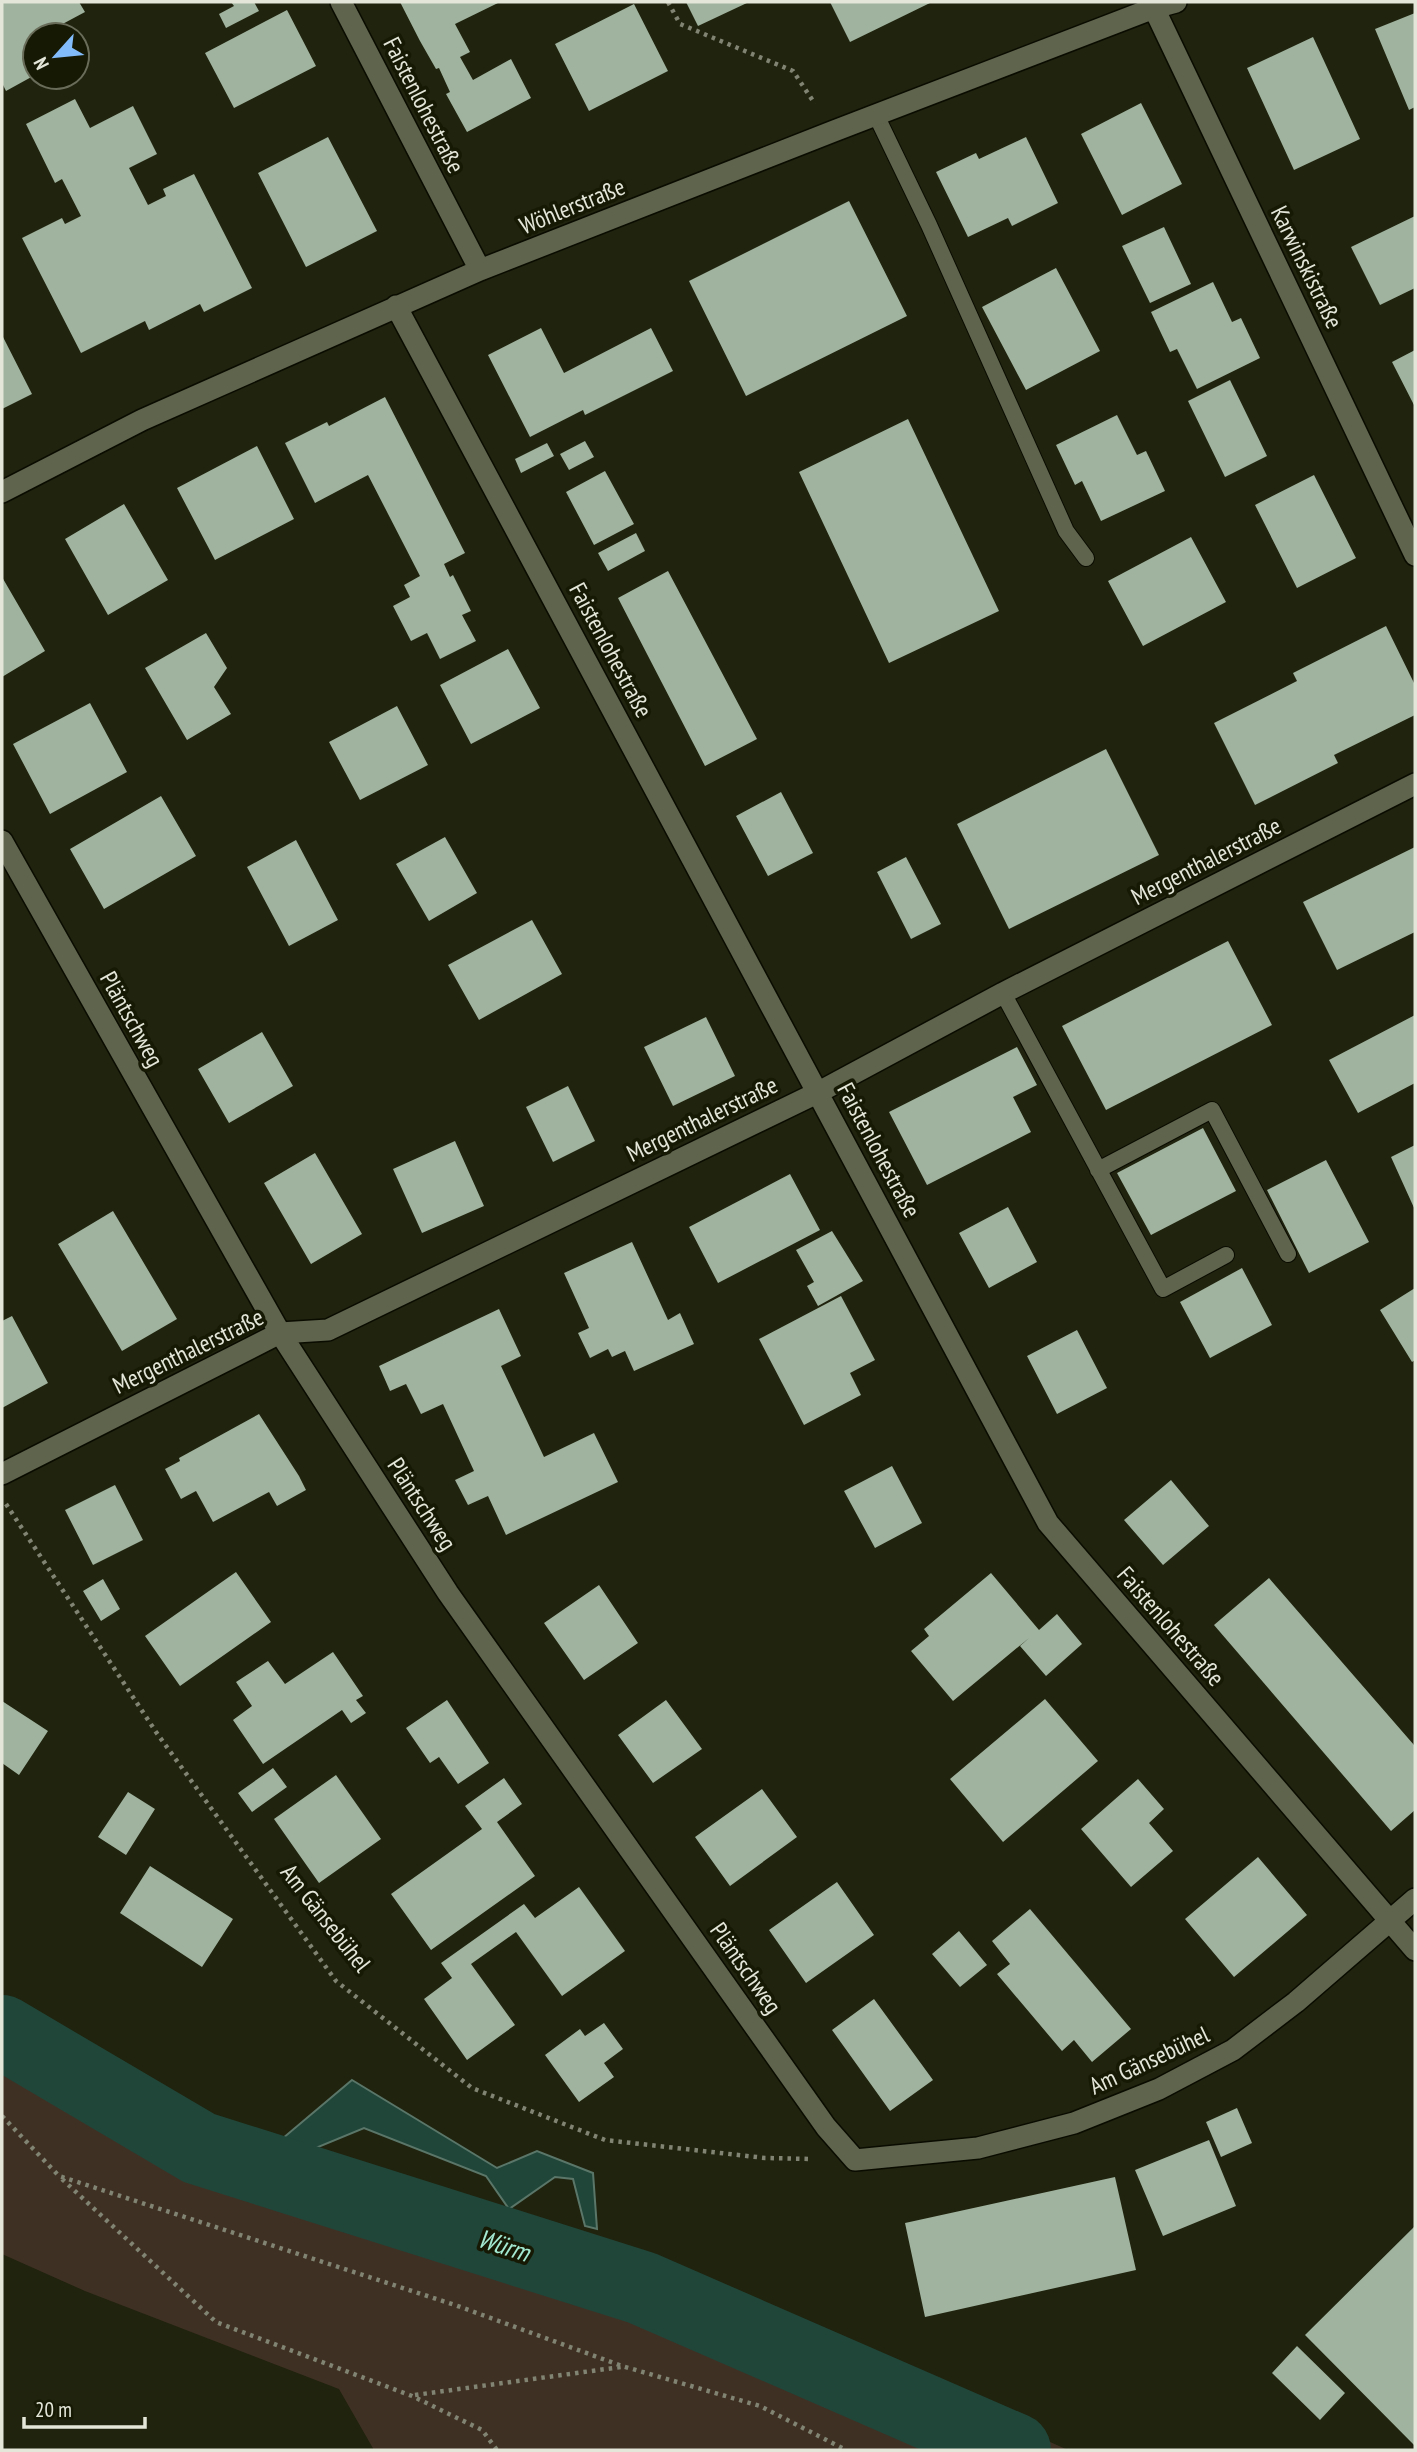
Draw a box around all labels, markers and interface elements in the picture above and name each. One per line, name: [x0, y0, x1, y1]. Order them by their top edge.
north arrow: [21, 21, 91, 91]
street label: Faistenlohestraße: [376, 32, 472, 178]
text: N: [28, 54, 54, 74]
street label: Wöhlerstraße: [515, 171, 629, 241]
street label: Karwinskistraße: [1264, 201, 1350, 333]
street label: Faistenlohestraße: [562, 577, 660, 723]
street label: Mergenthalerstraße: [1126, 810, 1286, 912]
street label: Pläntschweg: [93, 966, 171, 1072]
street label: Mergenthalerstraße: [622, 1069, 782, 1169]
street label: Faistenlohestraße: [830, 1077, 928, 1223]
street label: Mergenthalerstraße: [108, 1301, 268, 1401]
street label: Pläntschweg: [381, 1452, 463, 1556]
street label: Faistenlohestraße: [1111, 1560, 1231, 1692]
street label: Am Gänsebühel: [274, 1858, 378, 1979]
street label: Pläntschweg: [703, 1916, 789, 2020]
street label: Am Gänsebühel: [1084, 2019, 1214, 2101]
water label: Würm: [474, 2221, 536, 2269]
scale bar: [24, 2386, 145, 2430]
text: 20 m: [35, 2396, 72, 2423]

